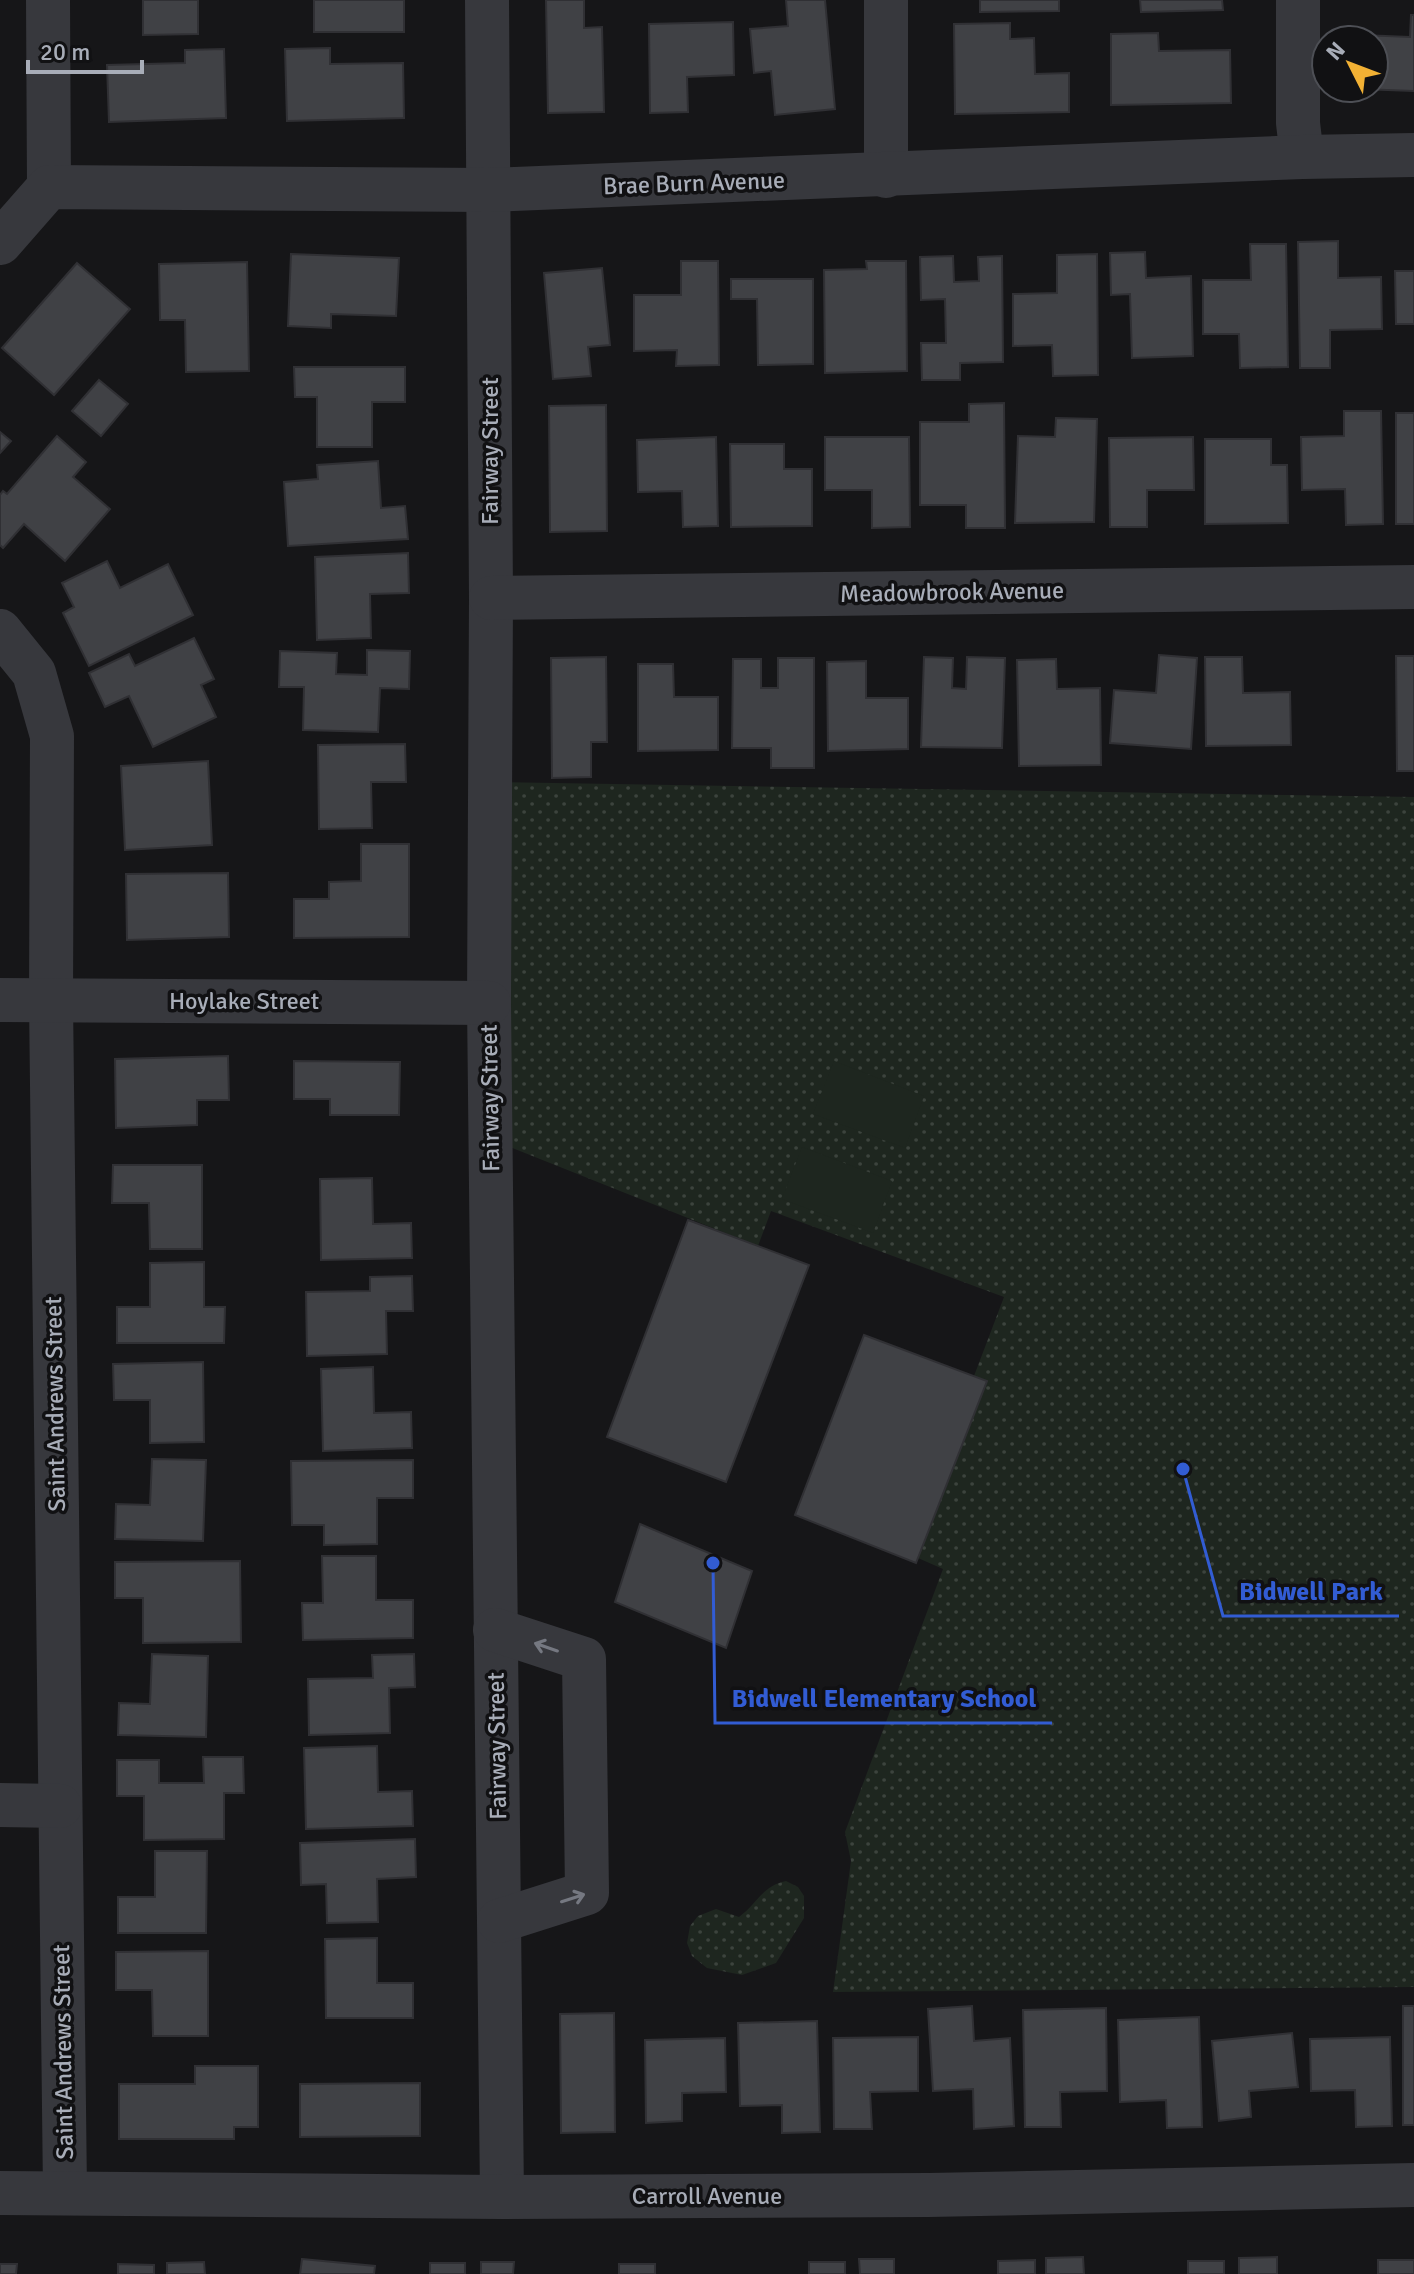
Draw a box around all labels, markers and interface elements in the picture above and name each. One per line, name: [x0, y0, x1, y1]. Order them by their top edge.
scale bar: [28, 24, 142, 74]
north arrow: [1310, 24, 1390, 104]
text: N: [1320, 36, 1351, 66]
text: 20 m: [40, 37, 90, 67]
street label: Brae Burn Avenue: [602, 165, 786, 201]
street label: Fairway Street: [475, 377, 505, 525]
street label: Meadowbrook Avenue: [840, 575, 1064, 609]
street label: Hoylake Street: [169, 986, 319, 1016]
street label: Fairway Street: [474, 1024, 506, 1172]
street label: Saint Andrews Street: [38, 1296, 72, 1512]
callout: Bidwell Park: [1223, 1566, 1399, 1616]
text: Bidwell Park: [1239, 1576, 1383, 1608]
one-way arrow: [534, 1638, 559, 1653]
street label: Fairway Street: [481, 1672, 513, 1820]
callout: Bidwell Elementary School: [715, 1673, 1052, 1723]
text: Bidwell Elementary School: [732, 1683, 1036, 1715]
one-way arrow: [561, 1889, 586, 1904]
street label: Saint Andrews Street: [46, 1944, 80, 2160]
street label: Carroll Avenue: [632, 2181, 782, 2211]

